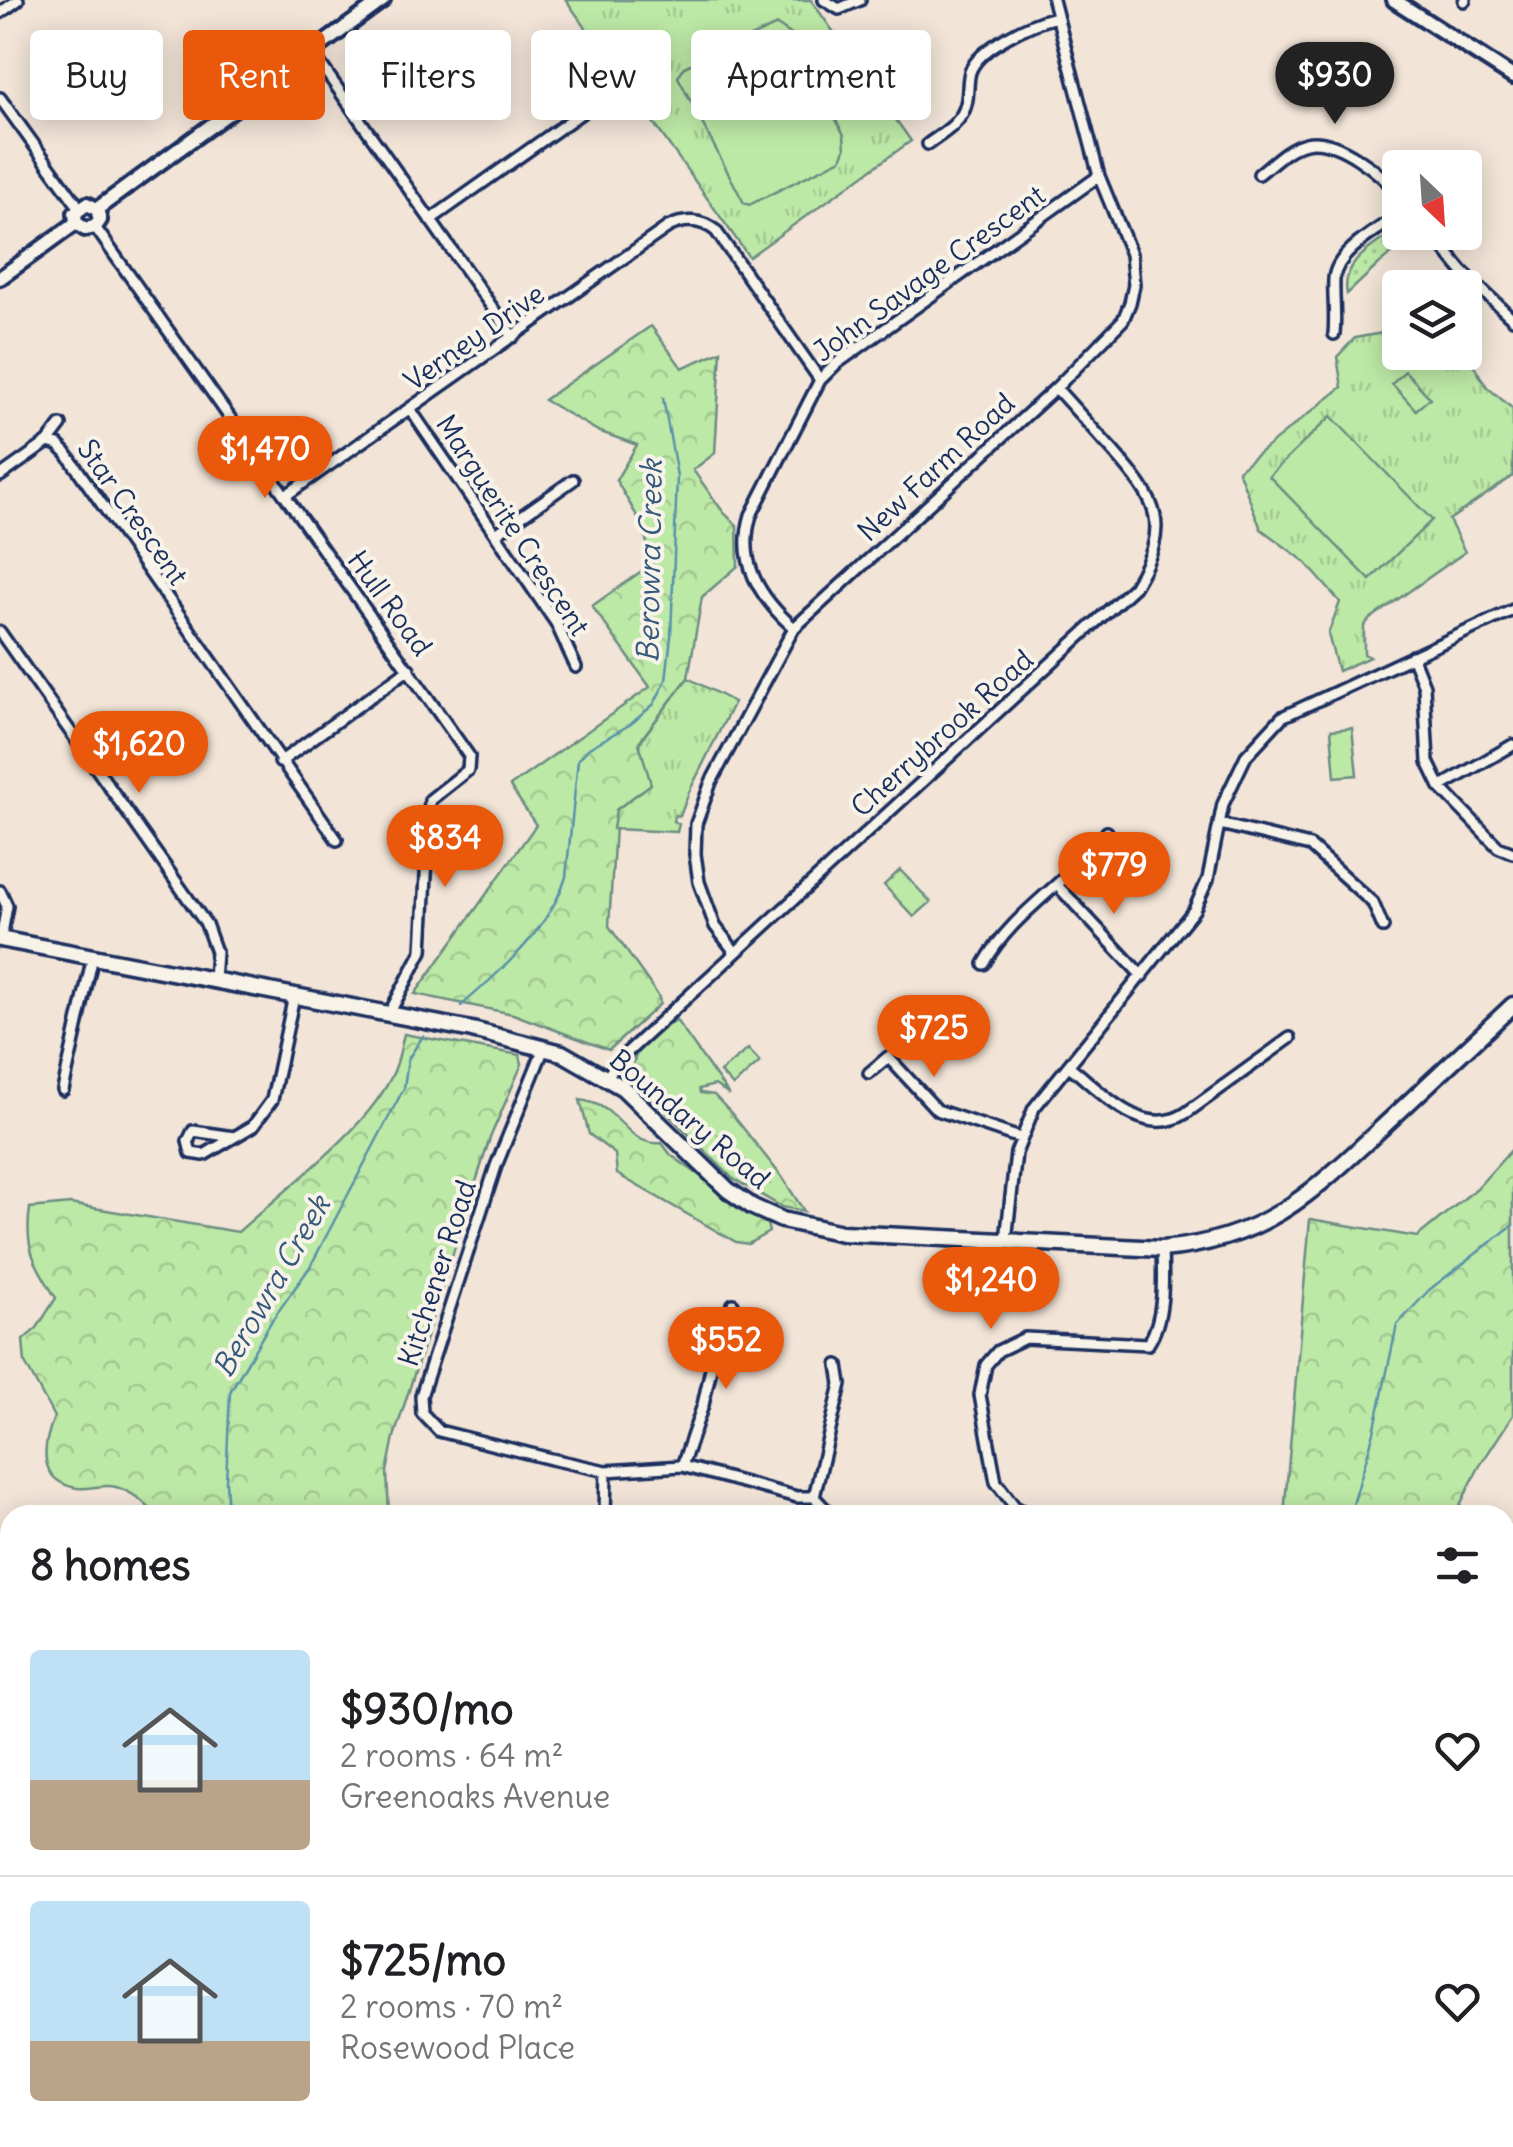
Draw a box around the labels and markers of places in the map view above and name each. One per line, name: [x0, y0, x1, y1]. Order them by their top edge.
pin: $930: [1276, 42, 1394, 127]
pin: $1,470: [184, 416, 346, 501]
pin: $1,620: [58, 711, 220, 796]
pin: $834: [386, 805, 504, 890]
pin: $779: [1055, 832, 1173, 917]
pin: $725: [875, 995, 993, 1080]
pin: $1,240: [910, 1247, 1072, 1332]
pin: $552: [667, 1307, 785, 1392]

